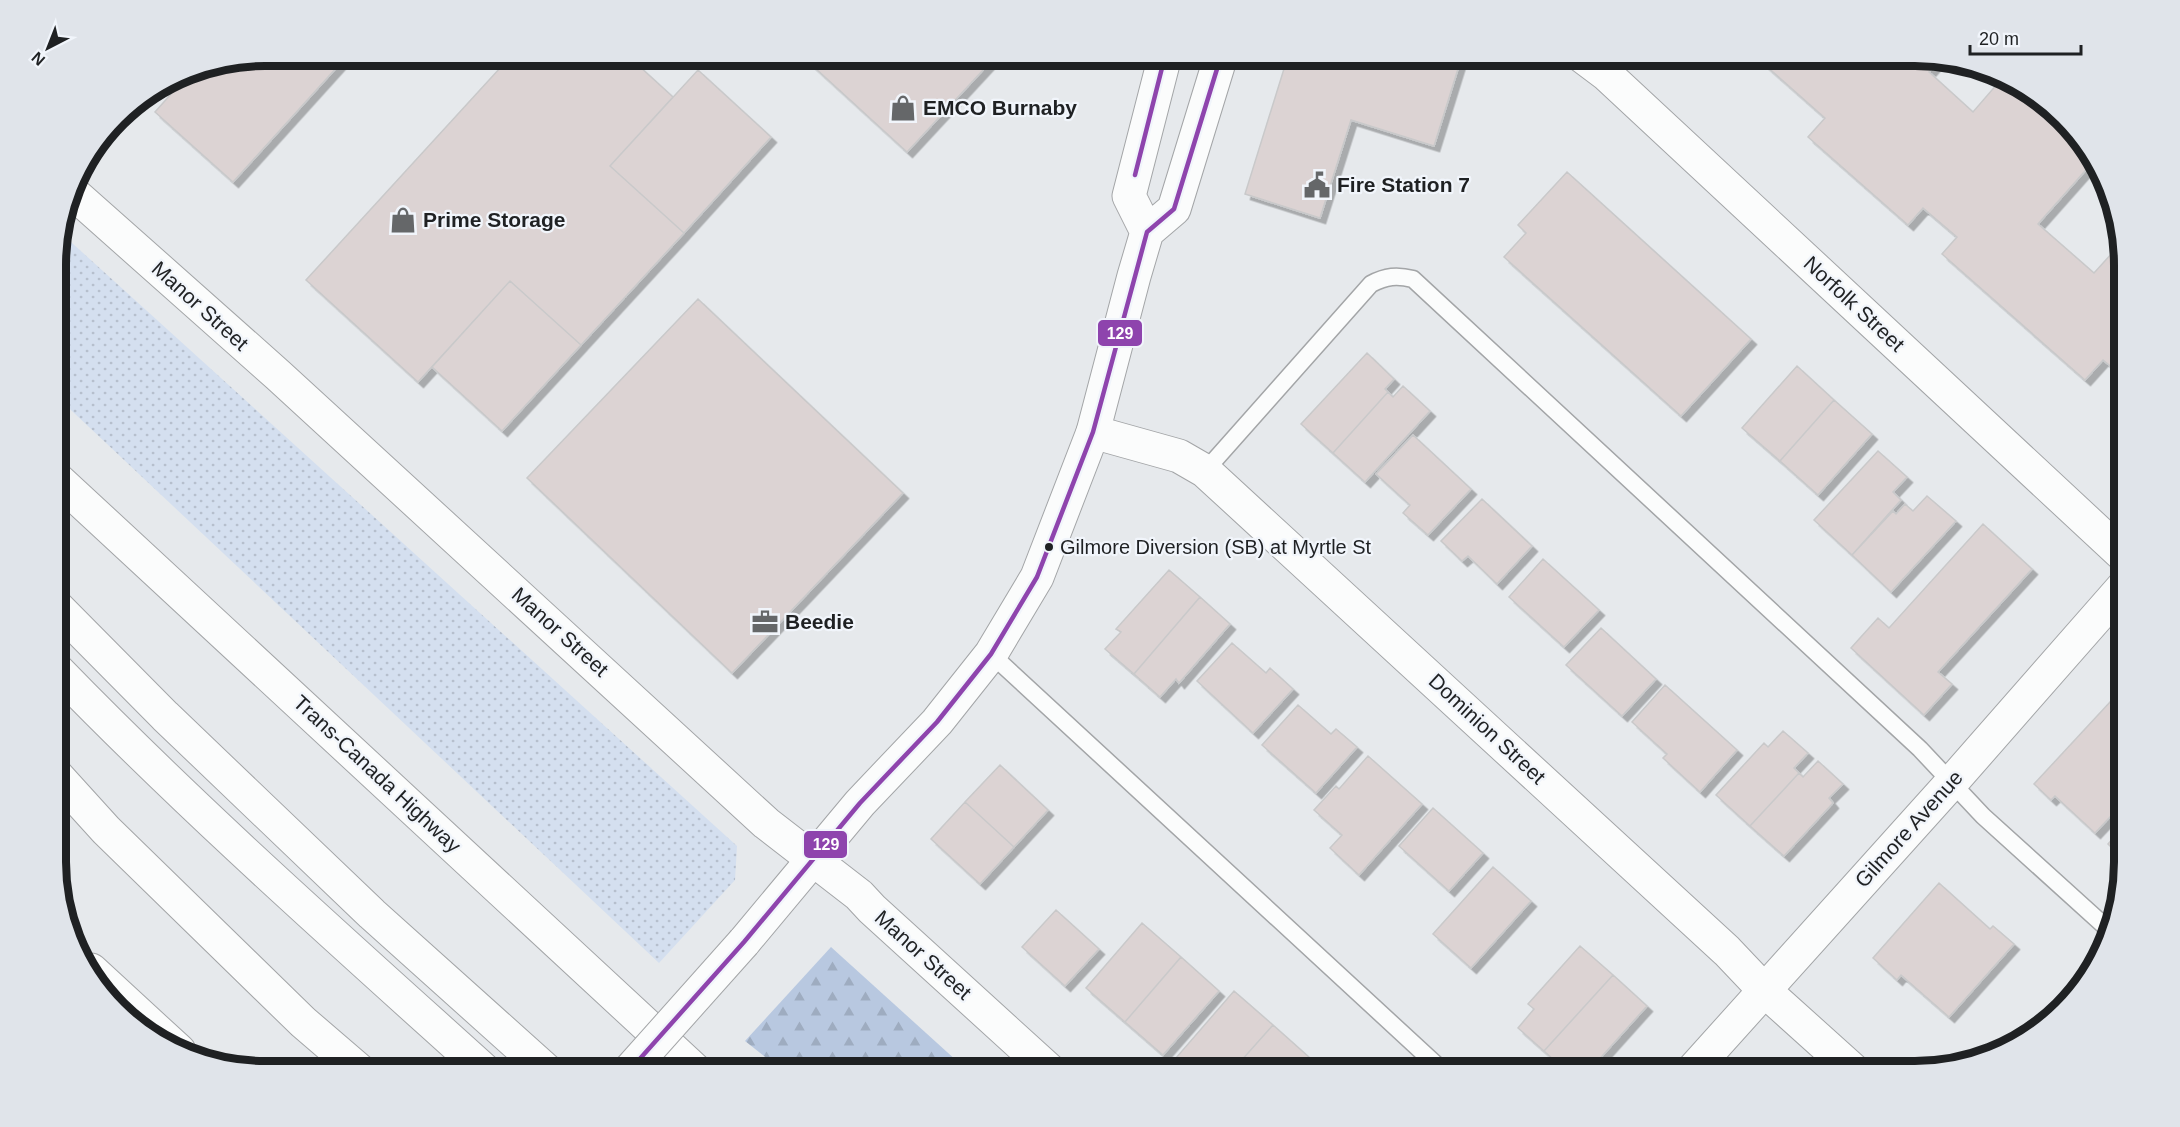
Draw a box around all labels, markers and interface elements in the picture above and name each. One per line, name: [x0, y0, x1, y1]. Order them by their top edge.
north arrow: [18, 18, 78, 78]
scale bar: [1970, 18, 2081, 56]
text: 20 m: [1979, 29, 2019, 49]
text: N: [28, 49, 48, 69]
shop icon: EMCO Burnaby: [888, 93, 918, 123]
place label: EMCO Burnaby: [923, 96, 1077, 119]
public building icon: Fire Station 7: [1302, 170, 1332, 200]
place label: Fire Station 7: [1337, 173, 1470, 196]
shop icon: Prime Storage: [388, 205, 418, 235]
place label: Prime Storage: [423, 208, 565, 231]
street label: Norfolk Street: [1800, 251, 1909, 356]
street label: Manor Street: [148, 256, 253, 355]
line badge: 129: [1097, 319, 1143, 347]
text: 129: [1107, 325, 1133, 342]
place label: Gilmore Diversion (SB) at Myrtle St: [1060, 536, 1372, 558]
marker: Gilmore Diversion (SB) at Myrtle St: [1043, 541, 1055, 553]
street label: Manor Street: [508, 582, 613, 681]
office icon: Beedie: [750, 607, 780, 637]
place label: Beedie: [785, 610, 854, 633]
street label: Dominion Street: [1424, 669, 1550, 788]
street label: Trans-Canada Highway: [289, 690, 466, 857]
street label: Gilmore Avenue: [1850, 766, 1967, 892]
line badge: 129: [803, 830, 848, 859]
text: 129: [813, 836, 839, 853]
street label: Manor Street: [871, 905, 976, 1004]

